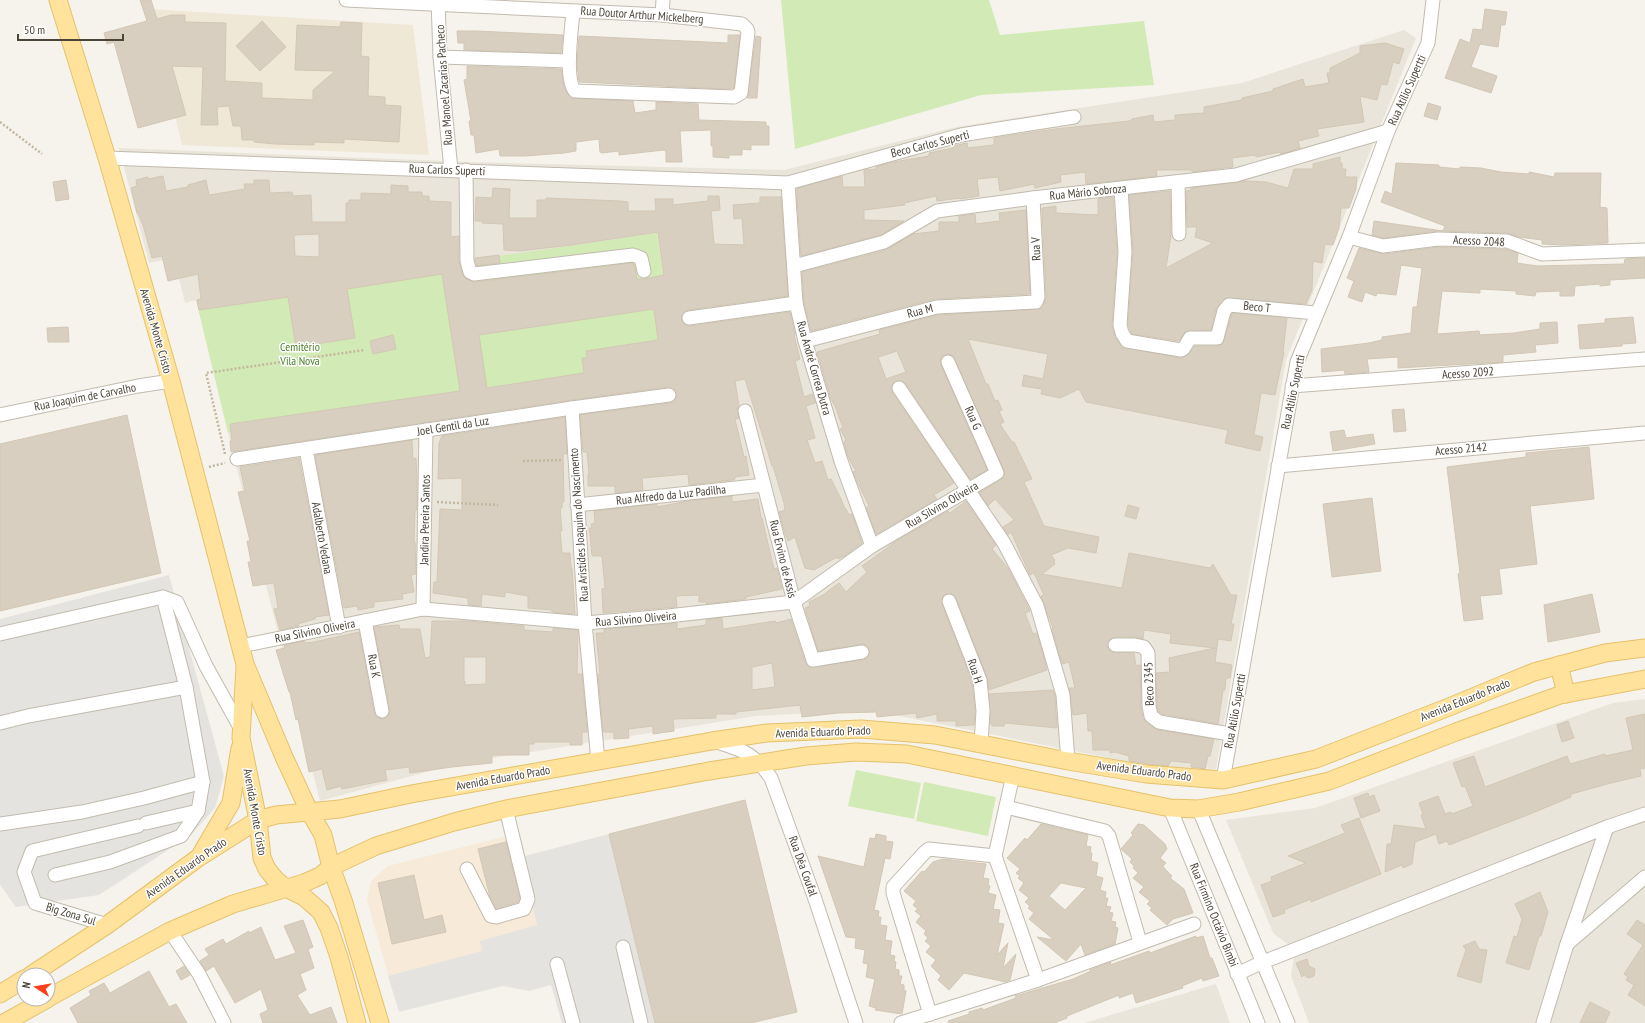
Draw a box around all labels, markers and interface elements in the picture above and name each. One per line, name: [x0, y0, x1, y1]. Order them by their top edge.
street label: Rua Doutor Arthur Mickelberg: [580, 3, 704, 26]
scale bar: [18, 16, 123, 42]
text: 50 m: [24, 22, 45, 37]
street label: Rua Manoel Zacarias Pacheco: [432, 24, 455, 146]
street label: Rua Atílio Supertti: [1384, 52, 1429, 127]
street label: Beco Carlos Superti: [889, 127, 971, 161]
street label: Rua Carlos Superti: [409, 161, 485, 178]
street label: Rua Mário Sobroza: [1049, 180, 1127, 203]
street label: Acesso 2048: [1453, 232, 1505, 249]
street label: Rua V: [1027, 236, 1044, 261]
street label: Avenida Monte Cristo: [137, 287, 176, 375]
street label: Beco T: [1243, 298, 1272, 315]
street label: Rua M: [905, 300, 934, 321]
street label: Rua André Correa Dutra: [794, 319, 835, 417]
park label: Cemitério Vila Nova: [279, 339, 320, 368]
street label: Rua Atílio Supertti: [1277, 353, 1308, 431]
street label: Acesso 2092: [1441, 363, 1494, 382]
street label: Rua Joaquim de Carvalho: [33, 379, 137, 414]
street label: Rua G: [962, 404, 985, 432]
street label: Joel Gentil da Luz: [415, 412, 490, 439]
street label: Acesso 2142: [1434, 439, 1488, 458]
street label: Rua Aristídes Joaquim do Nascimento: [566, 448, 591, 602]
street label: Jandira Pereira Santos: [416, 475, 433, 566]
street label: Rua Silvino Oliveira: [903, 478, 981, 531]
street label: Rua Alfredo da Luz Padilha: [615, 481, 727, 508]
street label: Adalberto Vedana: [309, 501, 336, 575]
street label: Rua Ervino de Assis: [767, 518, 800, 599]
street label: Rua Silvino Oliveira: [595, 607, 677, 630]
street label: Rua Silvino Oliveira: [274, 615, 356, 646]
street label: Rua K: [365, 653, 384, 679]
street label: Rua H: [965, 657, 986, 685]
street label: Beco 2345: [1140, 662, 1157, 706]
street label: Rua Atílio Supertti: [1221, 672, 1248, 750]
street label: Avenida Eduardo Prado: [1418, 675, 1512, 724]
street label: Avenida Eduardo Prado: [775, 722, 871, 741]
street label: Avenida Eduardo Prado: [1096, 757, 1192, 784]
street label: Avenida Eduardo Prado: [455, 762, 551, 793]
street label: Avenida Monte Cristo: [240, 767, 271, 856]
street label: Avenida Eduardo Prado: [142, 834, 229, 901]
street label: Rua Déa Coufal: [786, 834, 821, 898]
street label: Rua Firmino Octávio Bimbi: [1187, 861, 1242, 969]
street label: Big Zona Sul: [44, 899, 98, 928]
north arrow: [16, 967, 56, 1007]
text: N: [19, 981, 34, 989]

